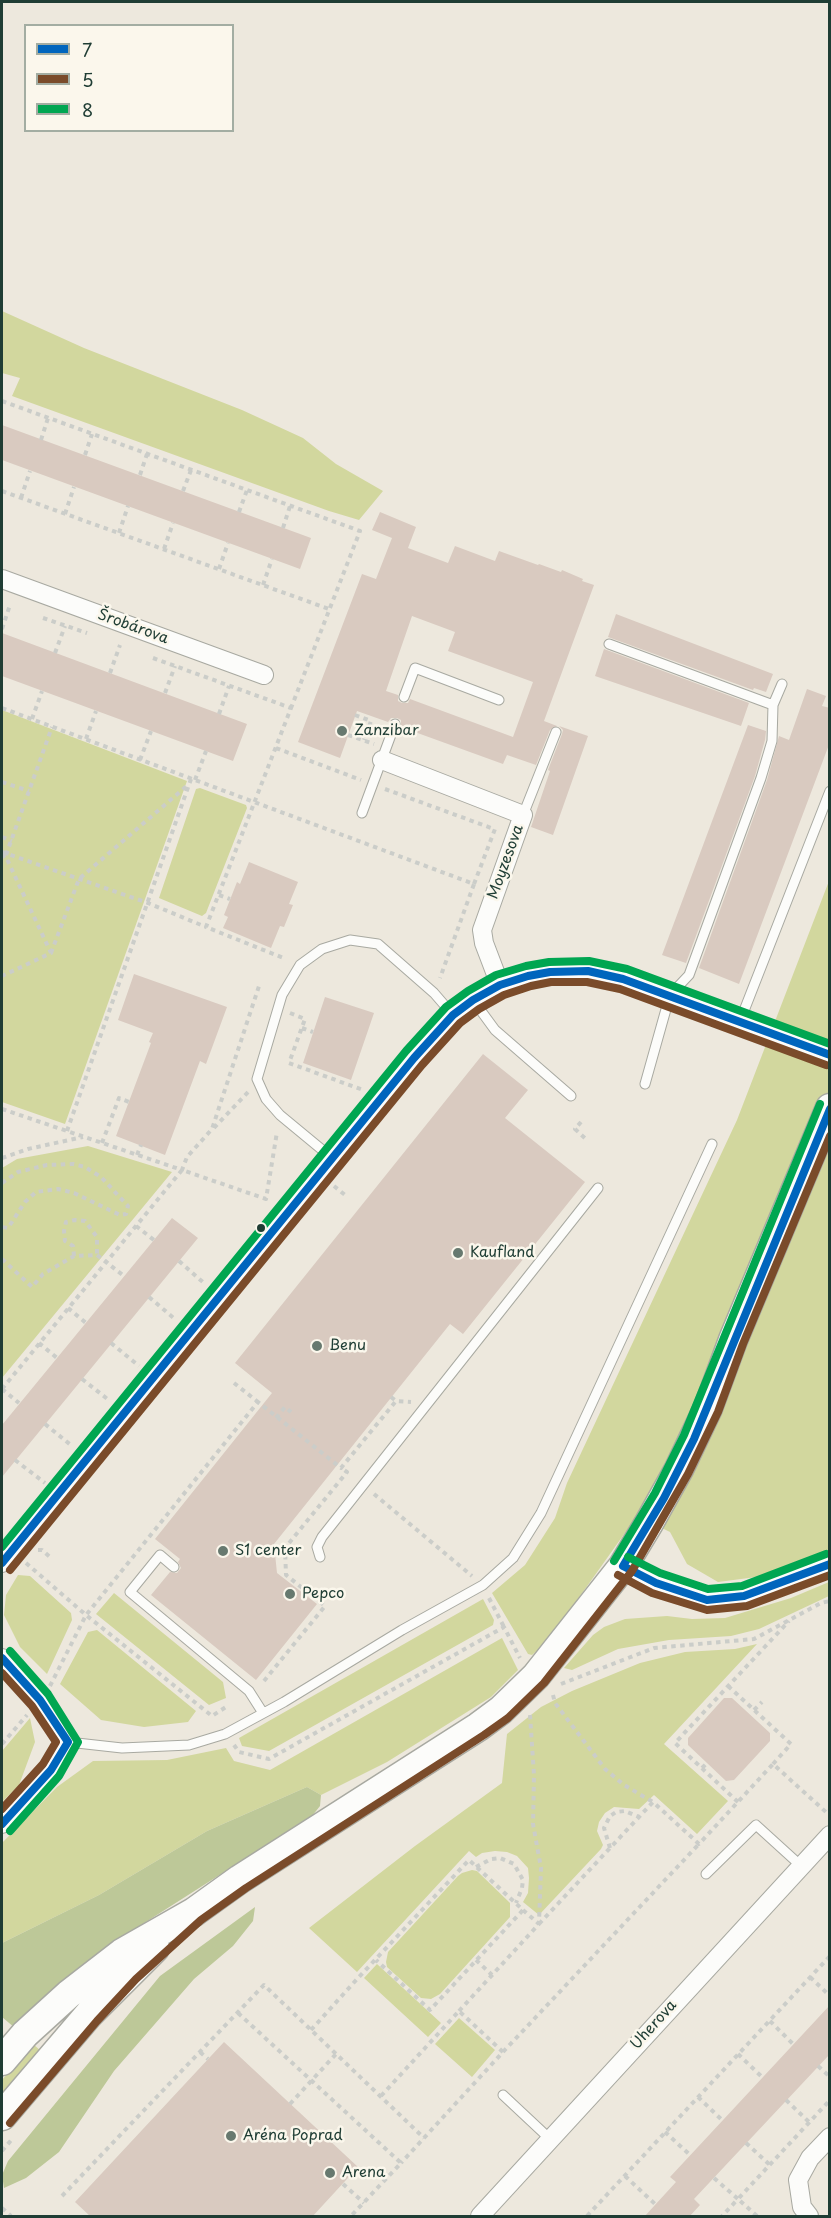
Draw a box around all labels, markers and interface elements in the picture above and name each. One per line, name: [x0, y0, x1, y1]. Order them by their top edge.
legend: [24, 24, 234, 132]
text: 7: [82, 36, 92, 63]
text: 5: [82, 66, 94, 93]
text: 8: [82, 96, 93, 123]
street label: Šrobárova: [95, 606, 171, 648]
place label: Zanzibar: [354, 722, 419, 740]
marker: Zanzibar: [335, 724, 349, 738]
street label: Moyzesova: [484, 822, 528, 902]
unlabelled marker: [255, 1222, 267, 1234]
place label: Kaufland: [470, 1244, 534, 1262]
marker: Kaufland: [451, 1246, 465, 1260]
place label: Benu: [329, 1337, 366, 1355]
marker: Benu: [310, 1339, 324, 1353]
place label: S1 center: [235, 1542, 301, 1560]
marker: S1 center: [216, 1544, 230, 1558]
place label: Pepco: [302, 1585, 344, 1603]
marker: Pepco: [283, 1587, 297, 1601]
street label: Uherova: [627, 1997, 681, 2053]
place label: Aréna Poprad: [243, 2127, 343, 2145]
marker: Aréna Poprad: [224, 2129, 238, 2143]
place label: Arena: [342, 2164, 385, 2182]
marker: Arena: [323, 2166, 337, 2180]

